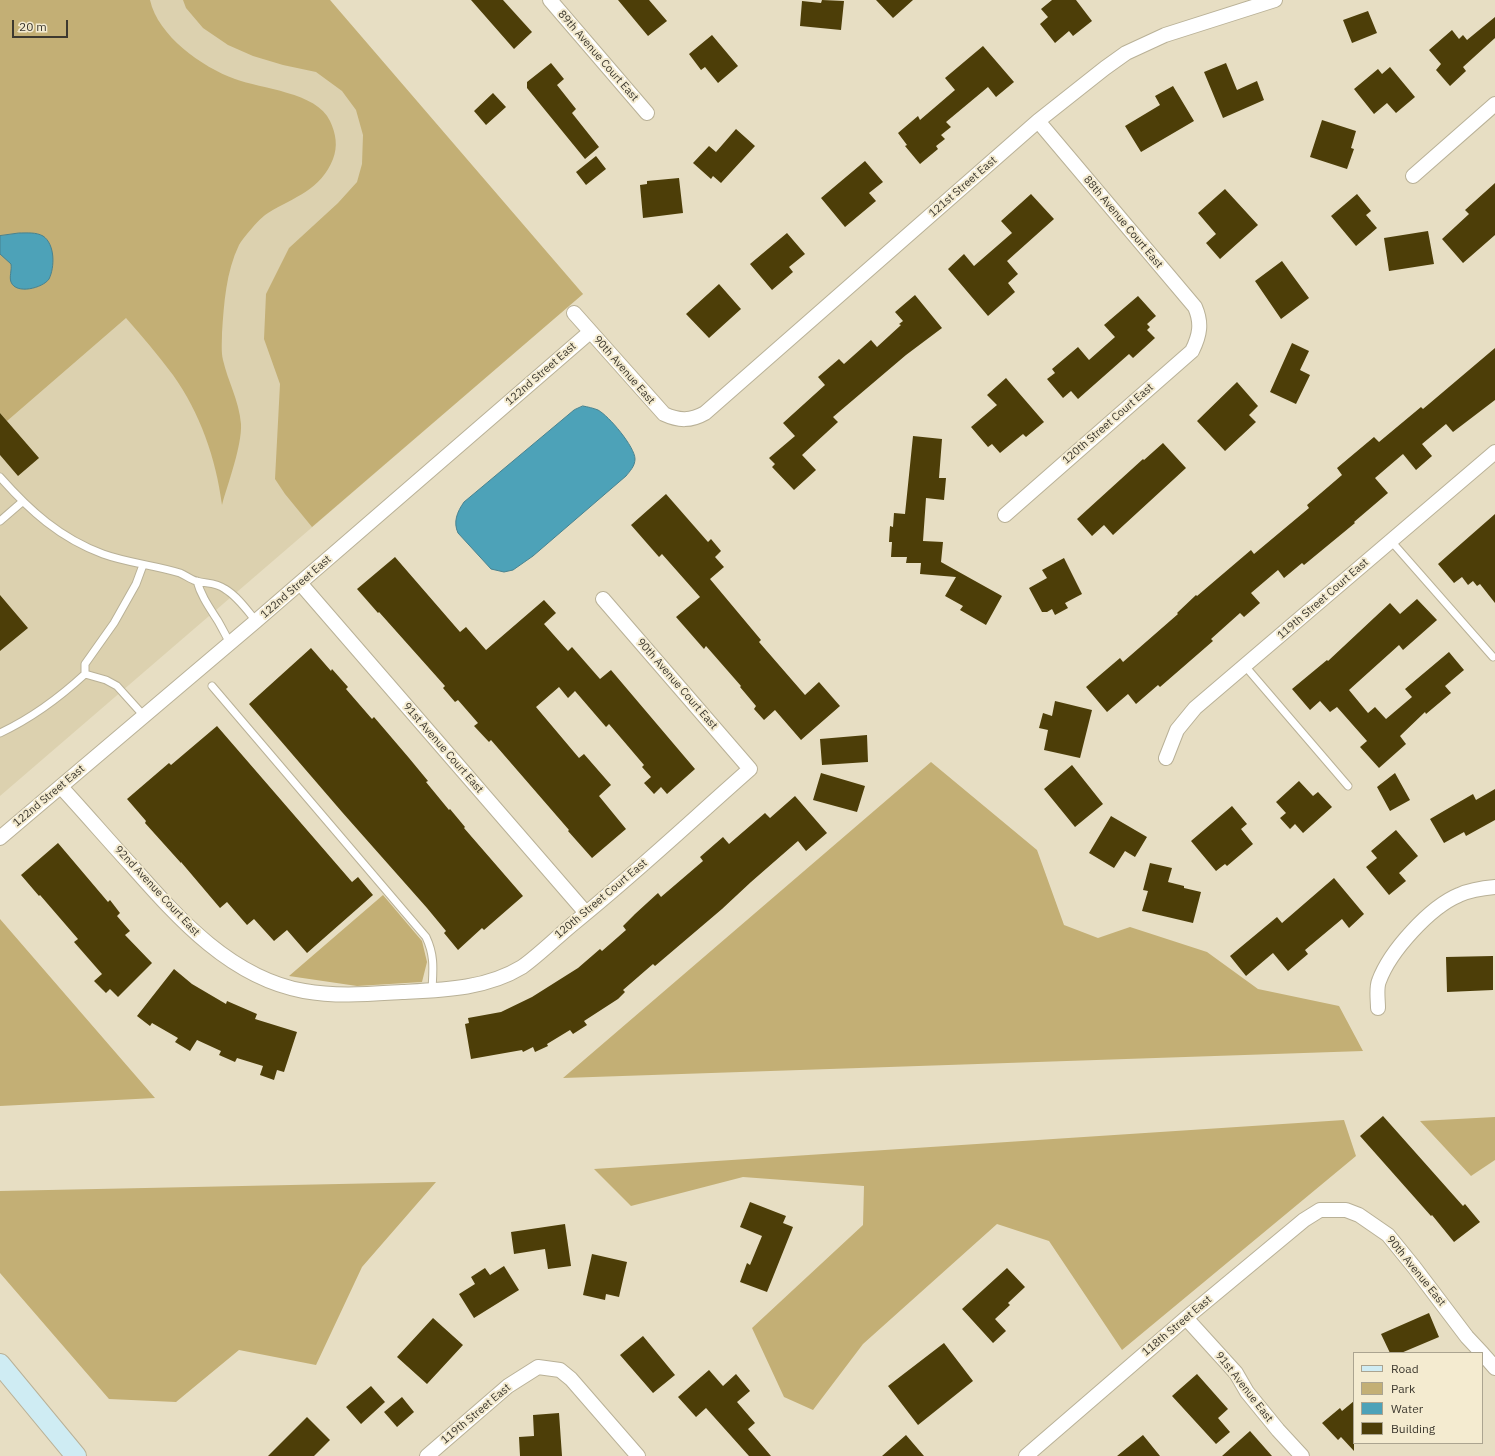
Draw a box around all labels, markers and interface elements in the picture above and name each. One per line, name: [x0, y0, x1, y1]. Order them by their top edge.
street label: 89th Avenue Court East: [555, 8, 641, 104]
scale bar: [14, 12, 70, 38]
text: 20 m: [19, 19, 47, 34]
street label: 121st Street East: [926, 154, 1000, 220]
street label: 88th Avenue Court East: [1081, 173, 1165, 271]
street label: 90th Avenue East: [591, 333, 657, 407]
street label: 122nd Street East: [503, 340, 579, 408]
street label: 120th Street Court East: [1060, 381, 1156, 467]
street label: 122nd Street East: [258, 553, 334, 621]
street label: 119th Street Court East: [1275, 556, 1371, 642]
street label: 90th Avenue Court East: [634, 636, 720, 732]
street label: 91st Avenue Court East: [400, 700, 486, 796]
street label: 122nd Street East: [11, 762, 87, 830]
street label: 92nd Avenue Court East: [112, 843, 202, 939]
street label: 120th Street Court East: [552, 857, 650, 941]
street label: 90th Avenue East: [1384, 1233, 1448, 1309]
street label: 118th Street East: [1140, 1293, 1214, 1359]
street label: 91st Avenue East: [1212, 1349, 1276, 1425]
legend: [1353, 1352, 1483, 1444]
text: Road: [1391, 1361, 1419, 1376]
street label: 119th Street East: [439, 1381, 513, 1447]
text: Park: [1391, 1381, 1415, 1396]
text: Water: [1391, 1401, 1423, 1416]
text: Building: [1391, 1421, 1435, 1436]

